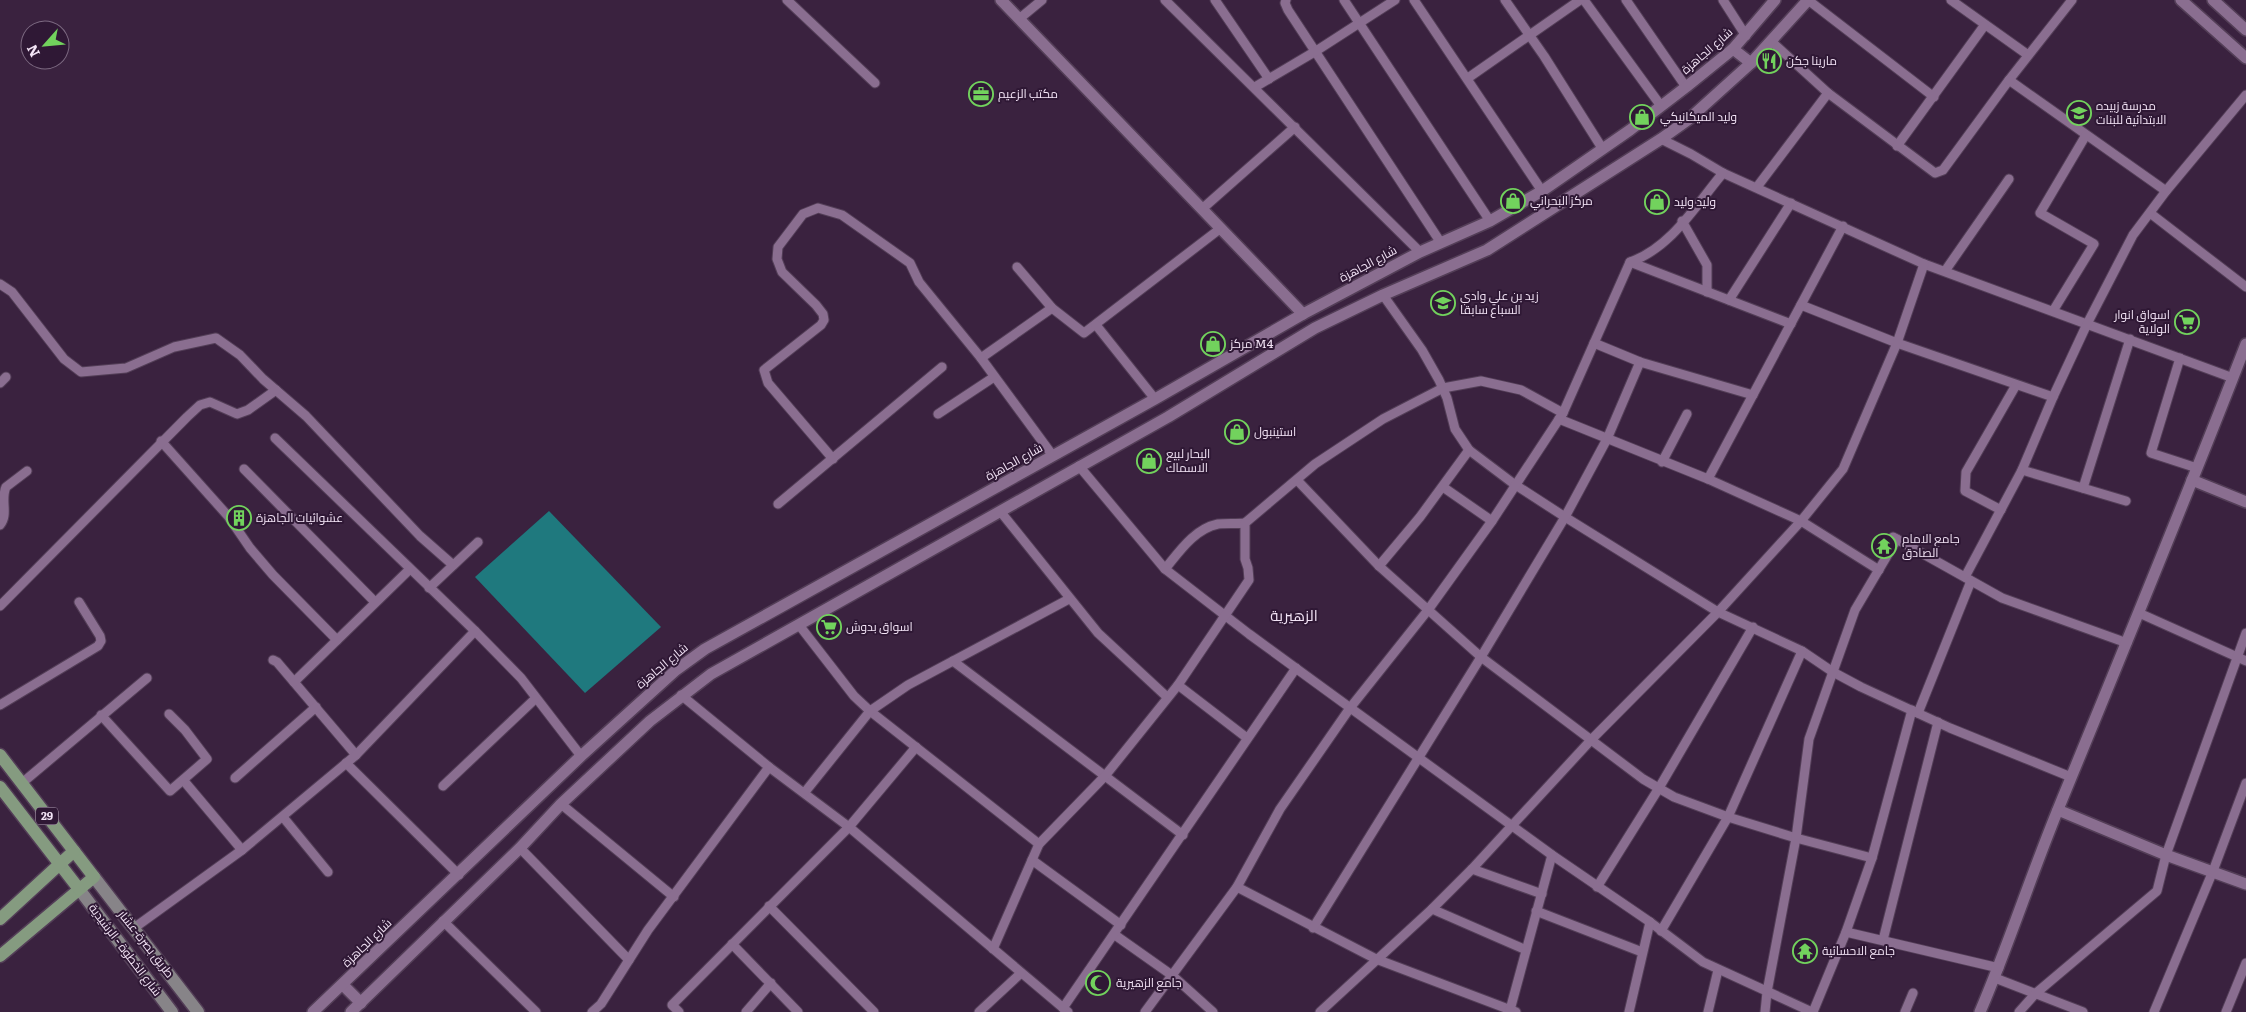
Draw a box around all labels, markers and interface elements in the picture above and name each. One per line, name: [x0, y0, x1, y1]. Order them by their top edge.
north arrow: [20, 20, 70, 70]
street label: شارع الجاهزة: [1677, 23, 1736, 78]
text: N: [21, 41, 44, 61]
restaurant icon: مارينا جكن: [1756, 48, 1782, 74]
place label: مارينا جكن: [1786, 51, 1837, 69]
office icon: مكتب الزعيم: [968, 81, 994, 107]
place label: مكتب الزعيم: [998, 84, 1058, 102]
place label: مدرسة زبيده الابتدائية للبنات: [2096, 96, 2166, 128]
school or university icon: مدرسة زبيده الابتدائية للبنات: [2066, 100, 2092, 126]
shop icon: وليد الميكانيكي: [1629, 104, 1655, 130]
place label: وليد الميكانيكي: [1660, 107, 1737, 127]
shop icon: مركز البحراني: [1500, 188, 1526, 214]
shop icon: وليد وليد: [1644, 189, 1670, 215]
place label: مركز البحراني: [1530, 191, 1593, 211]
place label: وليد وليد: [1674, 192, 1716, 210]
street label: شارع الجاهزة: [1335, 240, 1400, 286]
place label: زيد بن علي وادي السباع سابقا: [1460, 286, 1539, 318]
school or university icon: زيد بن علي وادي السباع سابقا: [1430, 290, 1456, 316]
place label: اسواق انوار الولاية: [2113, 305, 2170, 337]
supermarket icon: اسواق انوار الولاية: [2174, 309, 2200, 335]
shop icon: مركز M4: [1200, 331, 1226, 357]
place label: مركز M4: [1229, 334, 1274, 352]
shop icon: استينبول: [1224, 419, 1250, 445]
place label: استينبول: [1254, 422, 1296, 440]
street label: شارع الجاهزة: [982, 438, 1046, 484]
place label: البحار لبيع الاسماك: [1166, 444, 1210, 476]
shop icon: البحار لبيع الاسماك: [1136, 448, 1162, 474]
building icon: عشوائيات الجاهزة: [226, 505, 252, 531]
place label: عشوائيات الجاهزة: [256, 508, 343, 526]
place label: جامع الامام الصادق: [1902, 529, 1960, 561]
temple icon: جامع الامام الصادق: [1871, 533, 1897, 559]
district label: الزهيرية: [1270, 603, 1318, 626]
supermarket icon: اسواق بدوش: [816, 614, 842, 640]
place label: اسواق بدوش: [846, 617, 913, 635]
street label: شارع الجاهزة: [631, 638, 691, 692]
road number: 29: [36, 808, 58, 824]
street label: شارع الخطوة - الرشيدية: [85, 899, 167, 999]
street label: طريق بصرة-عشار: [114, 905, 179, 981]
street label: شارع الجاهزة: [337, 914, 395, 971]
temple icon: جامع الاحسائية: [1792, 938, 1818, 964]
place label: جامع الاحسائية: [1822, 941, 1895, 959]
mosque icon: جامع الزهيرية: [1085, 970, 1111, 996]
place label: جامع الزهيرية: [1116, 973, 1182, 991]

